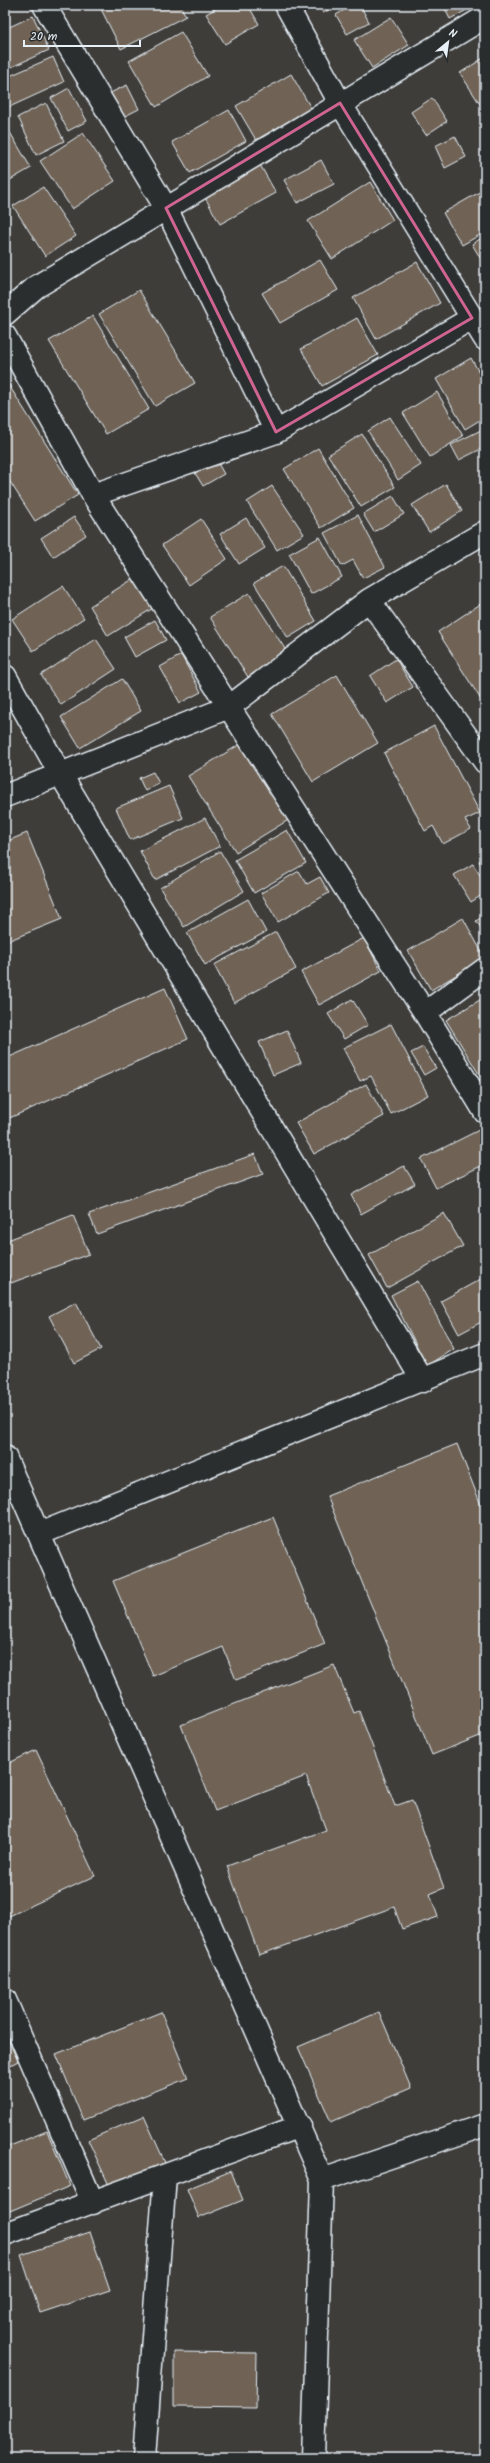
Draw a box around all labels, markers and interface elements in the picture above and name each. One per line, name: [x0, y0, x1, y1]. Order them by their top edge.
scale bar: [24, 22, 140, 48]
north arrow: [428, 22, 468, 62]
text: N: [445, 25, 460, 44]
text: 20 m: [30, 27, 58, 46]

